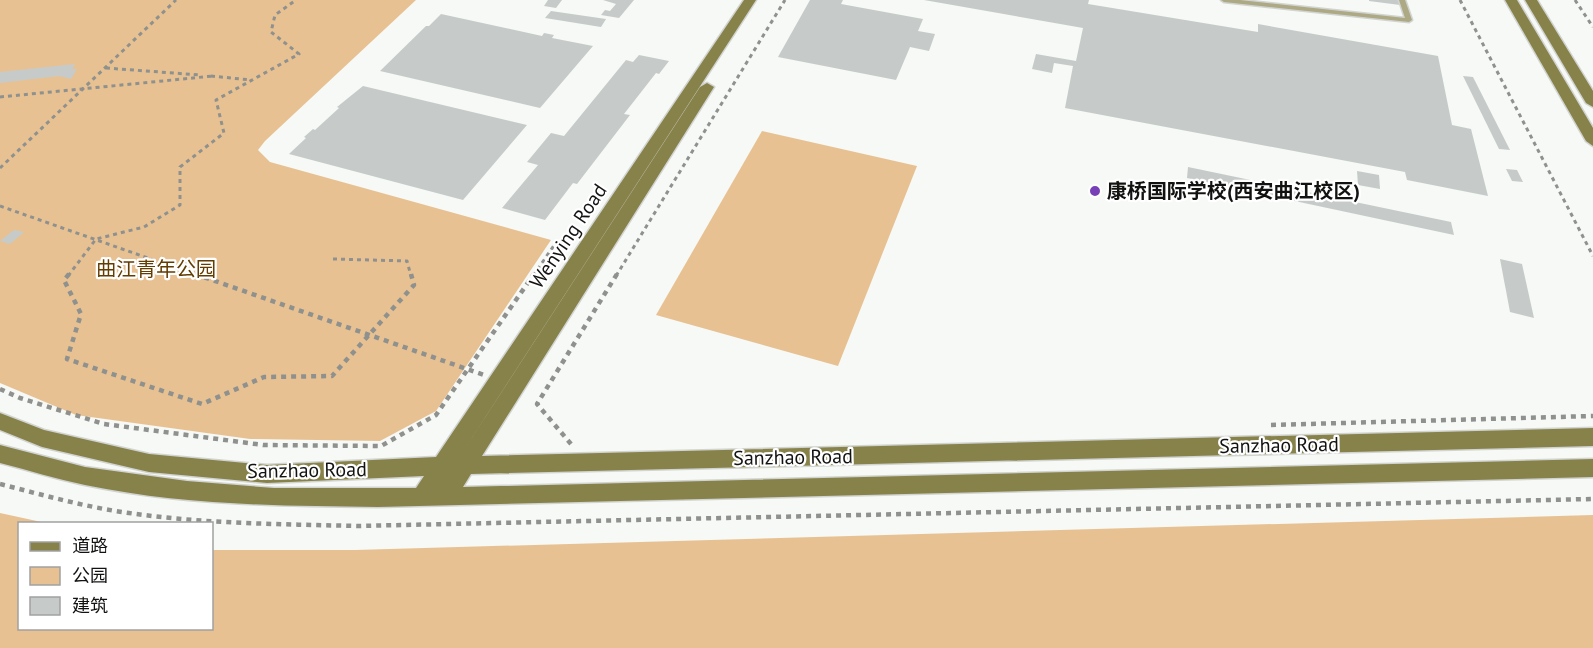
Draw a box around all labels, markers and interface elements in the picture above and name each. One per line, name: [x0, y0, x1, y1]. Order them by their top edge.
place label: 康桥国际学校(西安曲江校区): [1107, 178, 1360, 204]
street label: Wenying Road: [523, 179, 613, 293]
marker: 康桥国际学校(西安曲江校区): [1088, 184, 1102, 198]
park label: 曲江青年公园: [96, 256, 216, 282]
street label: Sanzhao Road: [1219, 431, 1339, 459]
street label: Sanzhao Road: [733, 443, 853, 471]
street label: Sanzhao Road: [247, 456, 367, 484]
legend: [18, 522, 213, 630]
text: 道路: [72, 534, 108, 557]
text: 公园: [72, 564, 108, 587]
text: 建筑: [72, 594, 108, 617]

